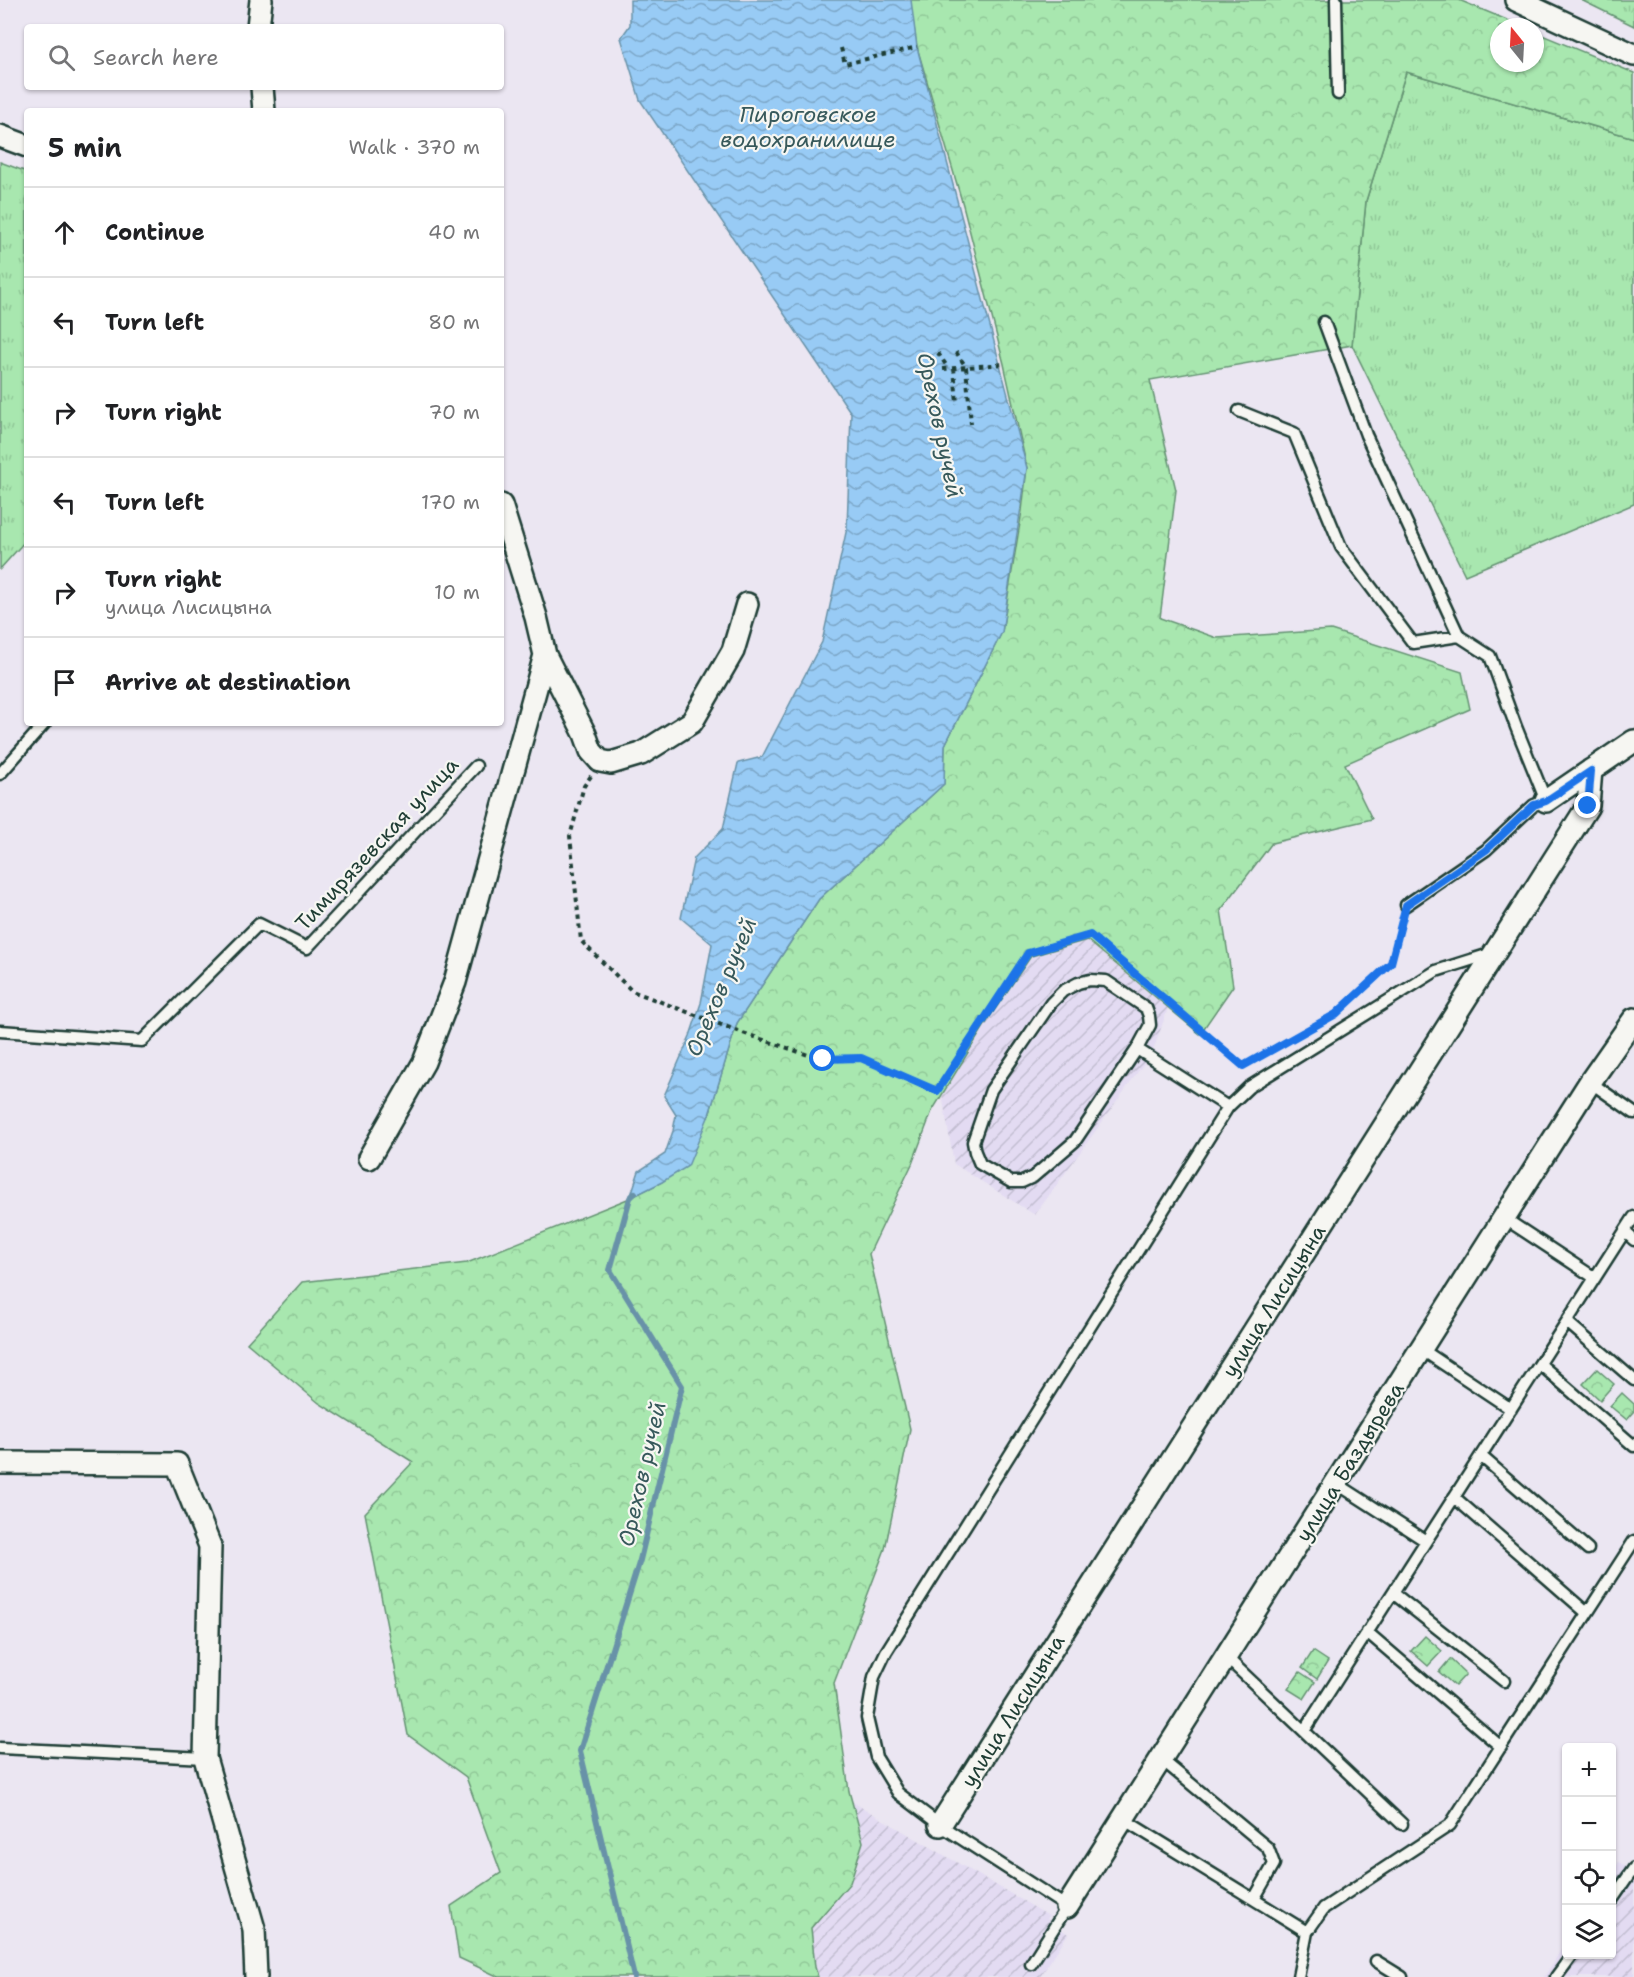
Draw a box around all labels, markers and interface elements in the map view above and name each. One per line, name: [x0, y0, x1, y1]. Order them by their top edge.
north arrow: [1490, 18, 1544, 72]
search box: [24, 24, 504, 90]
icon: search: [45, 41, 78, 74]
text: Search here: [93, 43, 219, 72]
water label: Пироговское водохранилище: [720, 100, 896, 154]
text: 5 min: [48, 130, 122, 165]
text: Walk · 370 m: [349, 134, 480, 160]
icon: ahead: [48, 216, 81, 249]
text: Continue: [105, 218, 205, 247]
text: 40 m: [428, 219, 480, 245]
icon: left: [48, 306, 81, 339]
text: Turn left: [105, 308, 204, 337]
text: 80 m: [428, 309, 480, 335]
water label: Орехов ручей: [910, 350, 970, 500]
icon: right: [48, 396, 81, 429]
text: Turn right: [105, 398, 222, 427]
text: 70 m: [428, 399, 480, 425]
icon: left: [48, 486, 81, 519]
text: Turn left: [105, 488, 204, 517]
text: 170 m: [421, 489, 480, 515]
text: Turn right: [105, 565, 222, 594]
icon: right: [48, 576, 81, 609]
text: 10 m: [434, 579, 480, 605]
text: улица Лисицына: [105, 594, 272, 620]
icon: arrive: [48, 666, 81, 699]
text: Arrive at destination: [105, 668, 351, 697]
street label: Тимирязевская улица: [289, 751, 465, 937]
route end: [1574, 792, 1600, 818]
water label: Орехов ручей: [679, 913, 763, 1061]
route start: [809, 1045, 835, 1071]
street label: улица Лисицына: [1216, 1219, 1332, 1383]
street label: улица Баздырева: [1290, 1377, 1410, 1547]
water label: Орехов ручей: [611, 1399, 673, 1549]
street label: улица Лисицына: [955, 1629, 1071, 1793]
map controls: [1562, 1743, 1616, 1959]
button: +: [1562, 1743, 1616, 1797]
button: −: [1562, 1797, 1616, 1851]
button: locate: [1562, 1851, 1616, 1905]
button: layers: [1562, 1905, 1616, 1959]

